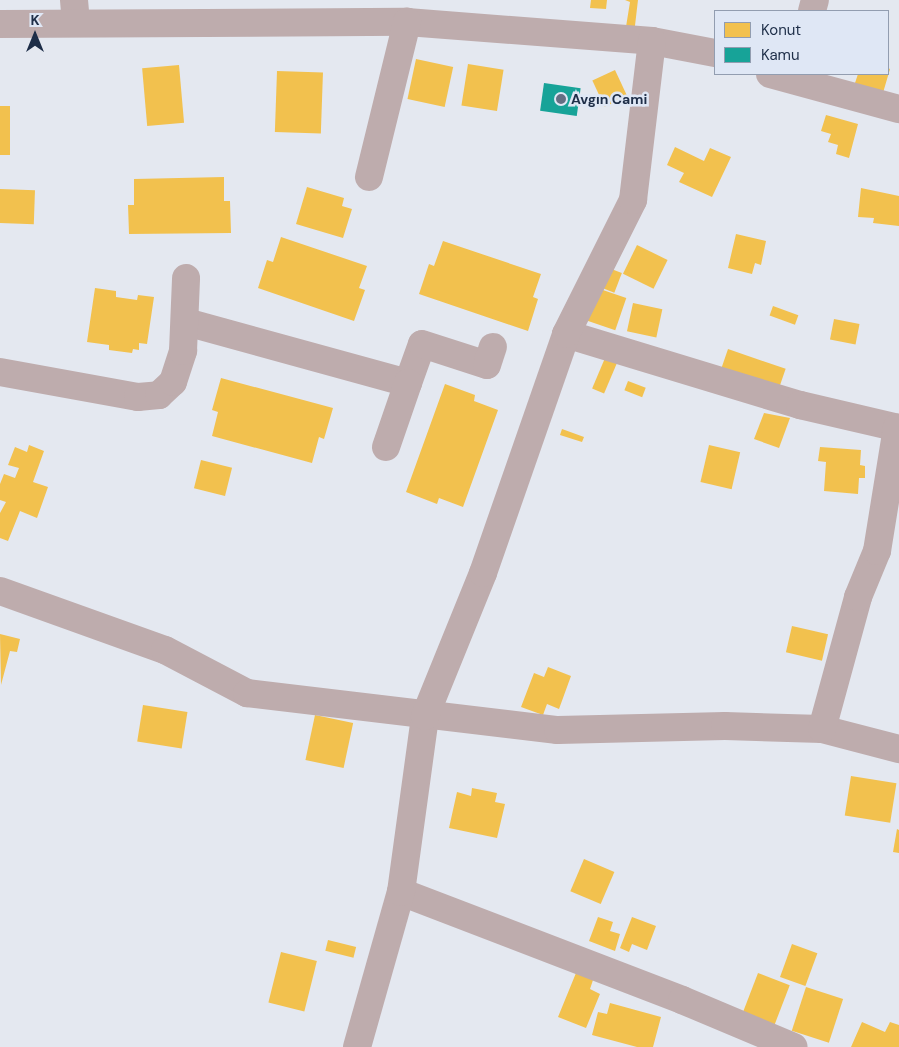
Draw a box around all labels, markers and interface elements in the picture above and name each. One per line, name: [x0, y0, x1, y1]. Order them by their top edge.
north arrow: [10, 10, 60, 60]
legend: [714, 10, 889, 75]
text: K: [30, 11, 40, 29]
text: Konut: [761, 20, 801, 40]
text: Kamu: [761, 45, 800, 65]
place label: Avgın Cami: [571, 91, 647, 107]
marker: Avgın Cami: [555, 93, 567, 105]

